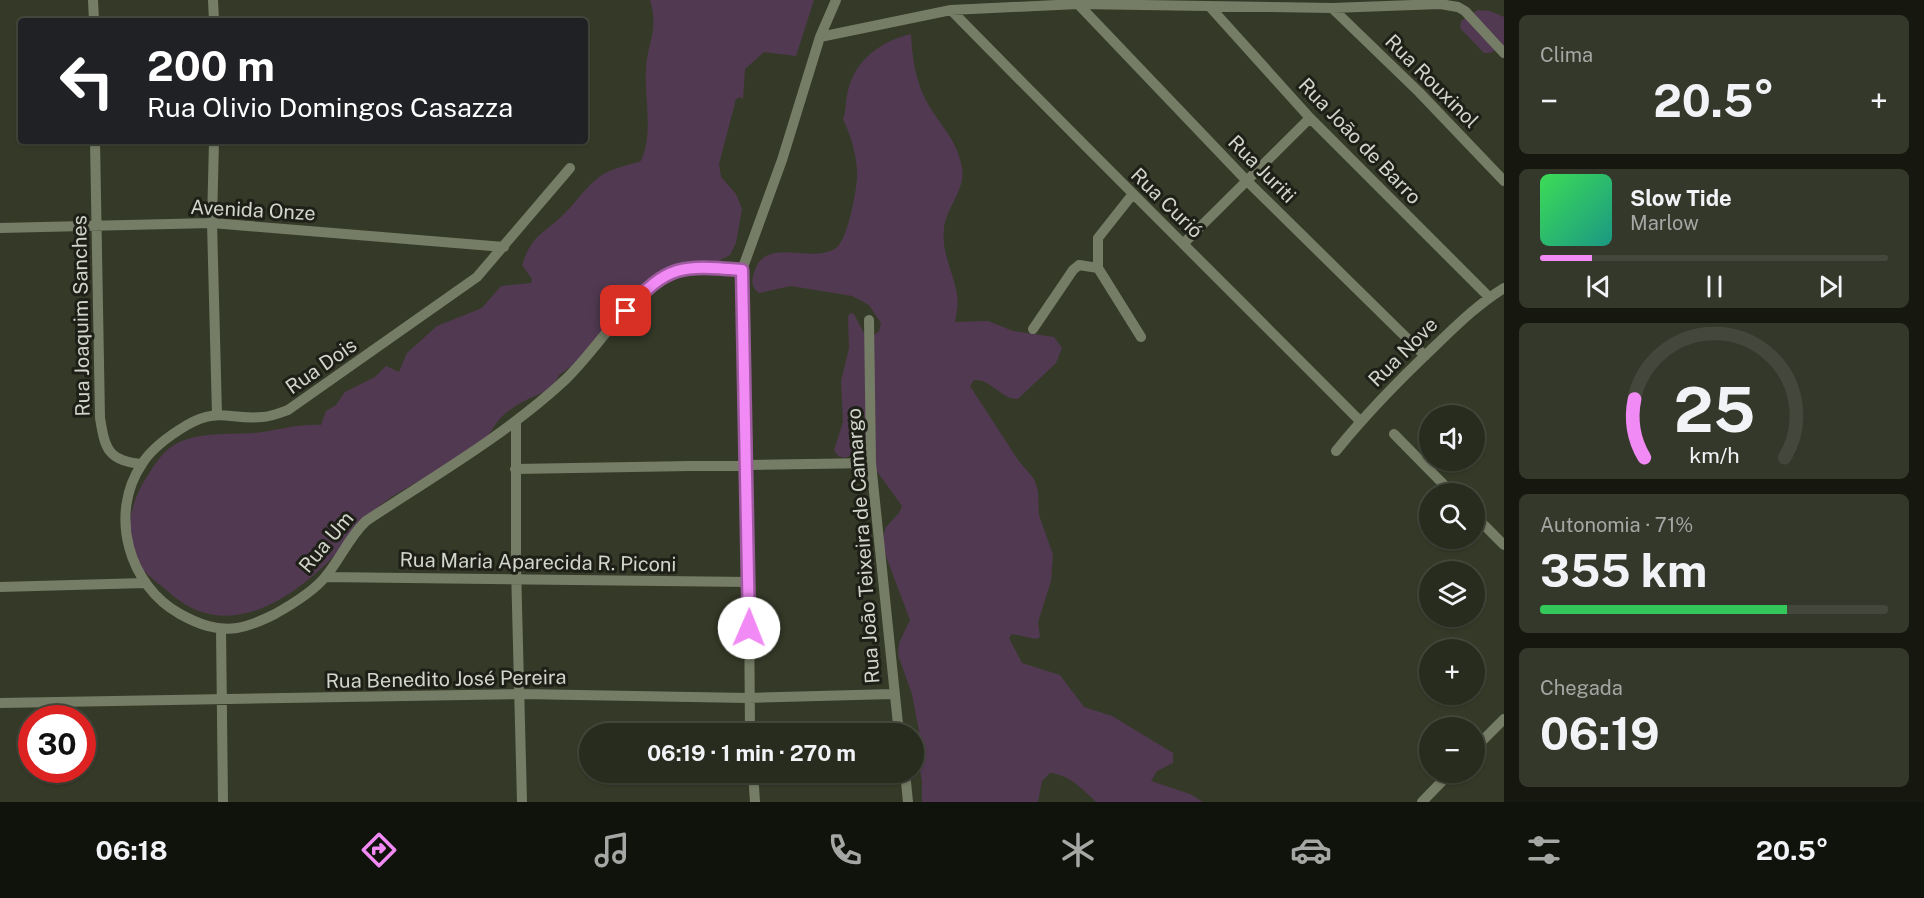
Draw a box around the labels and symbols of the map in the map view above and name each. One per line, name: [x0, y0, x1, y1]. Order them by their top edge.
street label: Rua Rouxinol: [1380, 29, 1484, 133]
street label: Rua João de Barro: [1294, 73, 1426, 209]
street label: Rua Juriti: [1223, 130, 1301, 208]
street label: Rua Curió: [1126, 163, 1208, 243]
street label: Avenida Onze: [190, 195, 316, 225]
street label: Rua Joaquim Sanches: [67, 215, 95, 417]
pin: [600, 285, 651, 336]
street label: Rua Nove: [1363, 312, 1443, 392]
street label: Rua Dois: [281, 333, 361, 399]
street label: Rua João Teixeira de Camargo: [841, 407, 885, 685]
street label: Rua Um: [294, 507, 358, 577]
street label: Rua Maria Aparecida R. Piconi: [399, 548, 677, 576]
position arrow: [717, 596, 781, 660]
street label: Rua Benedito José Pereira: [325, 665, 567, 693]
speed limit sign: 30: [18, 705, 96, 783]

